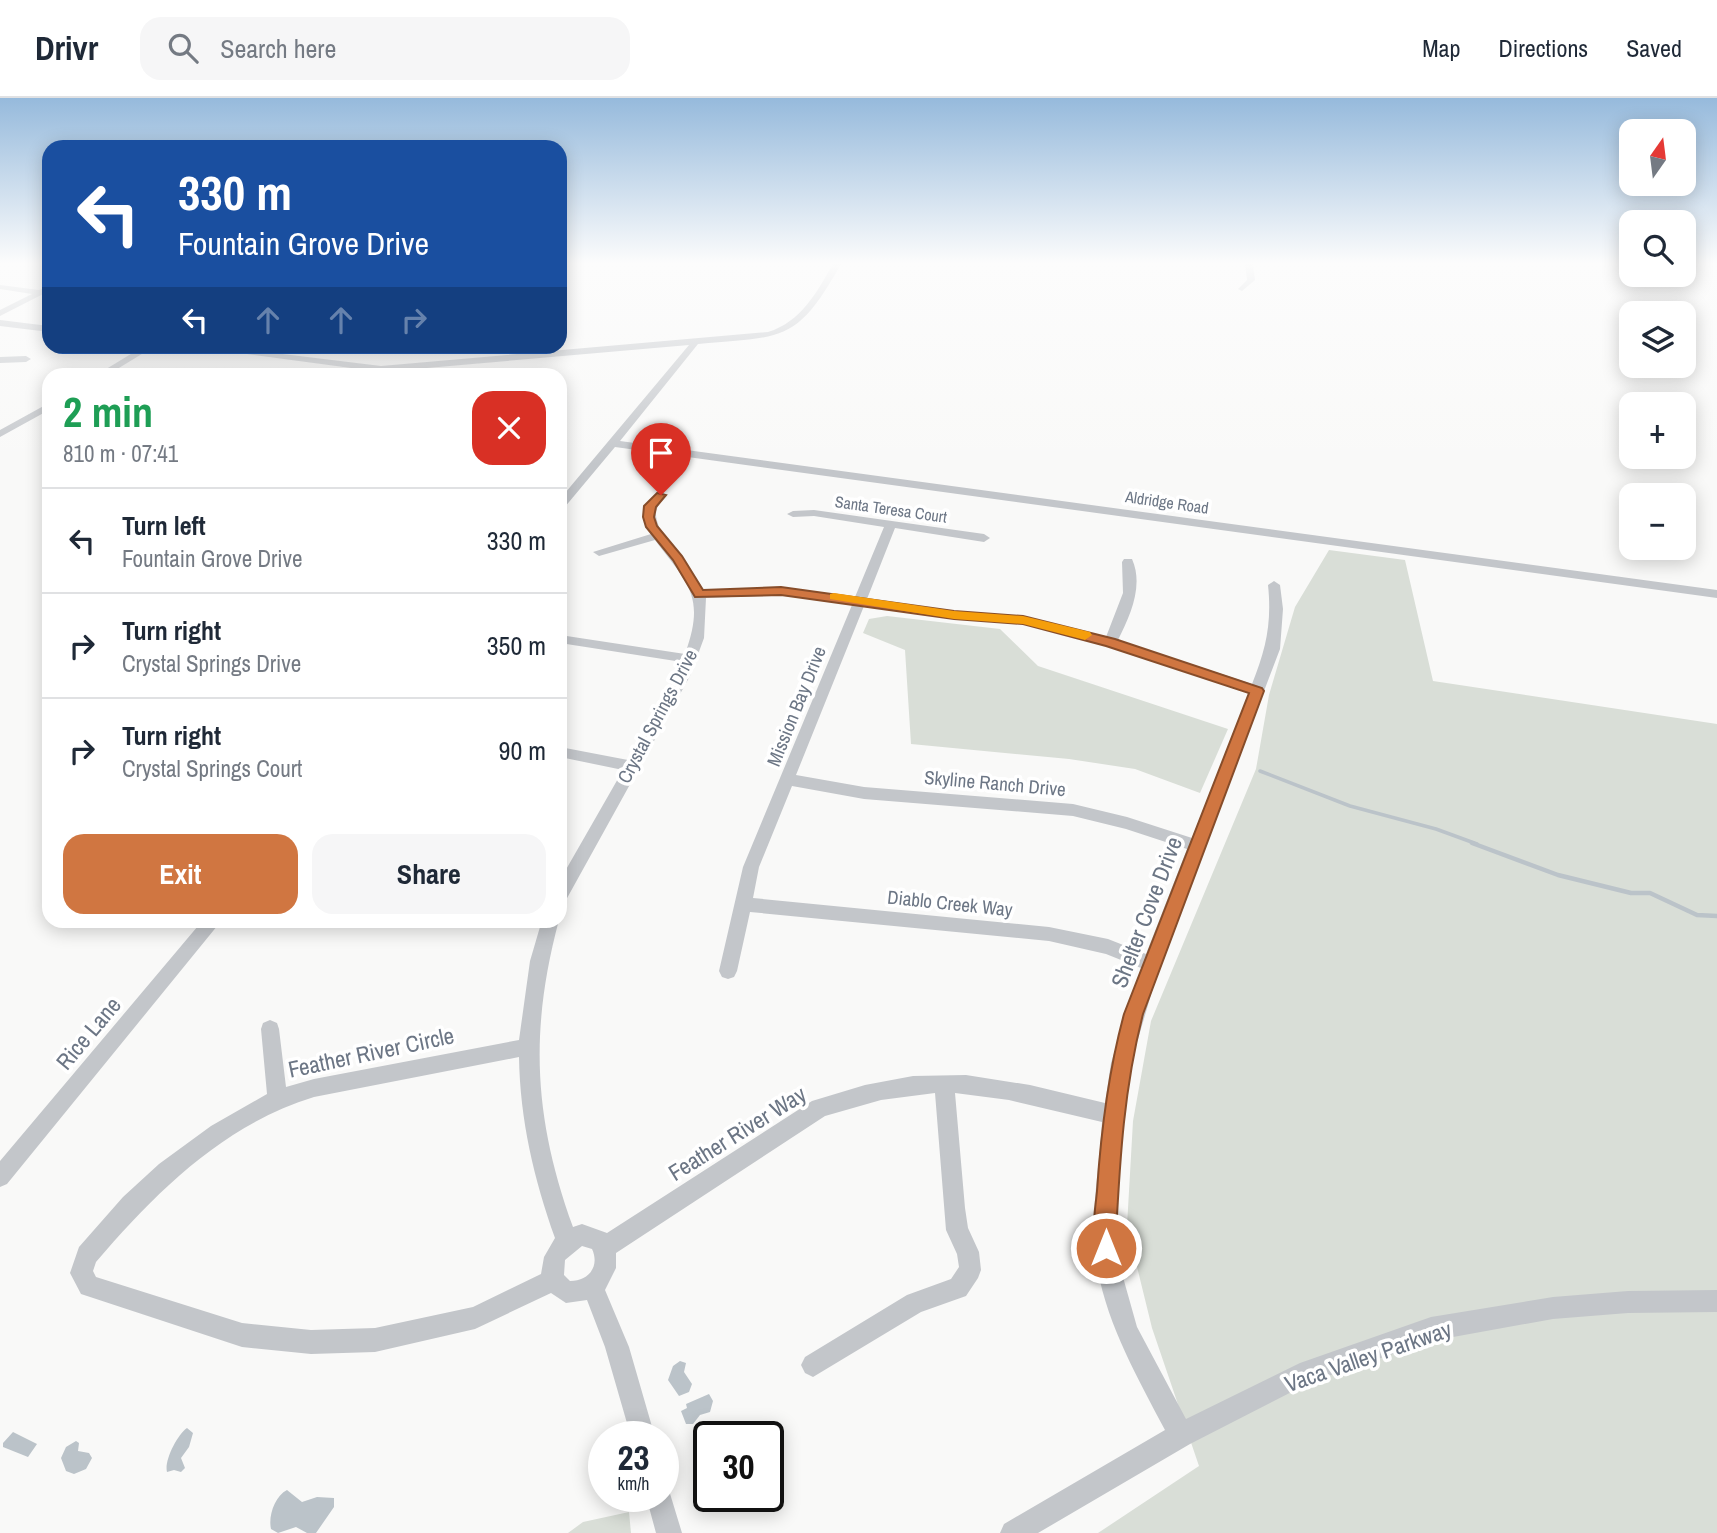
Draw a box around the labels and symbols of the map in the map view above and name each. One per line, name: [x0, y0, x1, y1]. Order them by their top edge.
north arrow: [1619, 119, 1696, 196]
pin: [631, 423, 691, 495]
street label: Aldridge Road: [1123, 485, 1210, 519]
street label: Santa Teresa Court: [834, 490, 949, 528]
street label: Mission Bay Drive: [760, 642, 832, 770]
street label: Crystal Springs Drive: [611, 645, 703, 787]
street label: Skyline Ranch Drive: [923, 764, 1067, 802]
street label: Shelter Cove Drive: [1103, 832, 1189, 992]
street label: Diablo Creek Way: [886, 883, 1014, 923]
street label: Rice Lane: [48, 990, 128, 1076]
street label: Feather River Circle: [285, 1019, 457, 1085]
street label: Feather River Way: [662, 1078, 812, 1188]
position arrow: [1069, 1211, 1143, 1285]
street label: Vaca Valley Parkway: [1281, 1313, 1456, 1399]
speed limit sign: 30: [693, 1421, 784, 1512]

